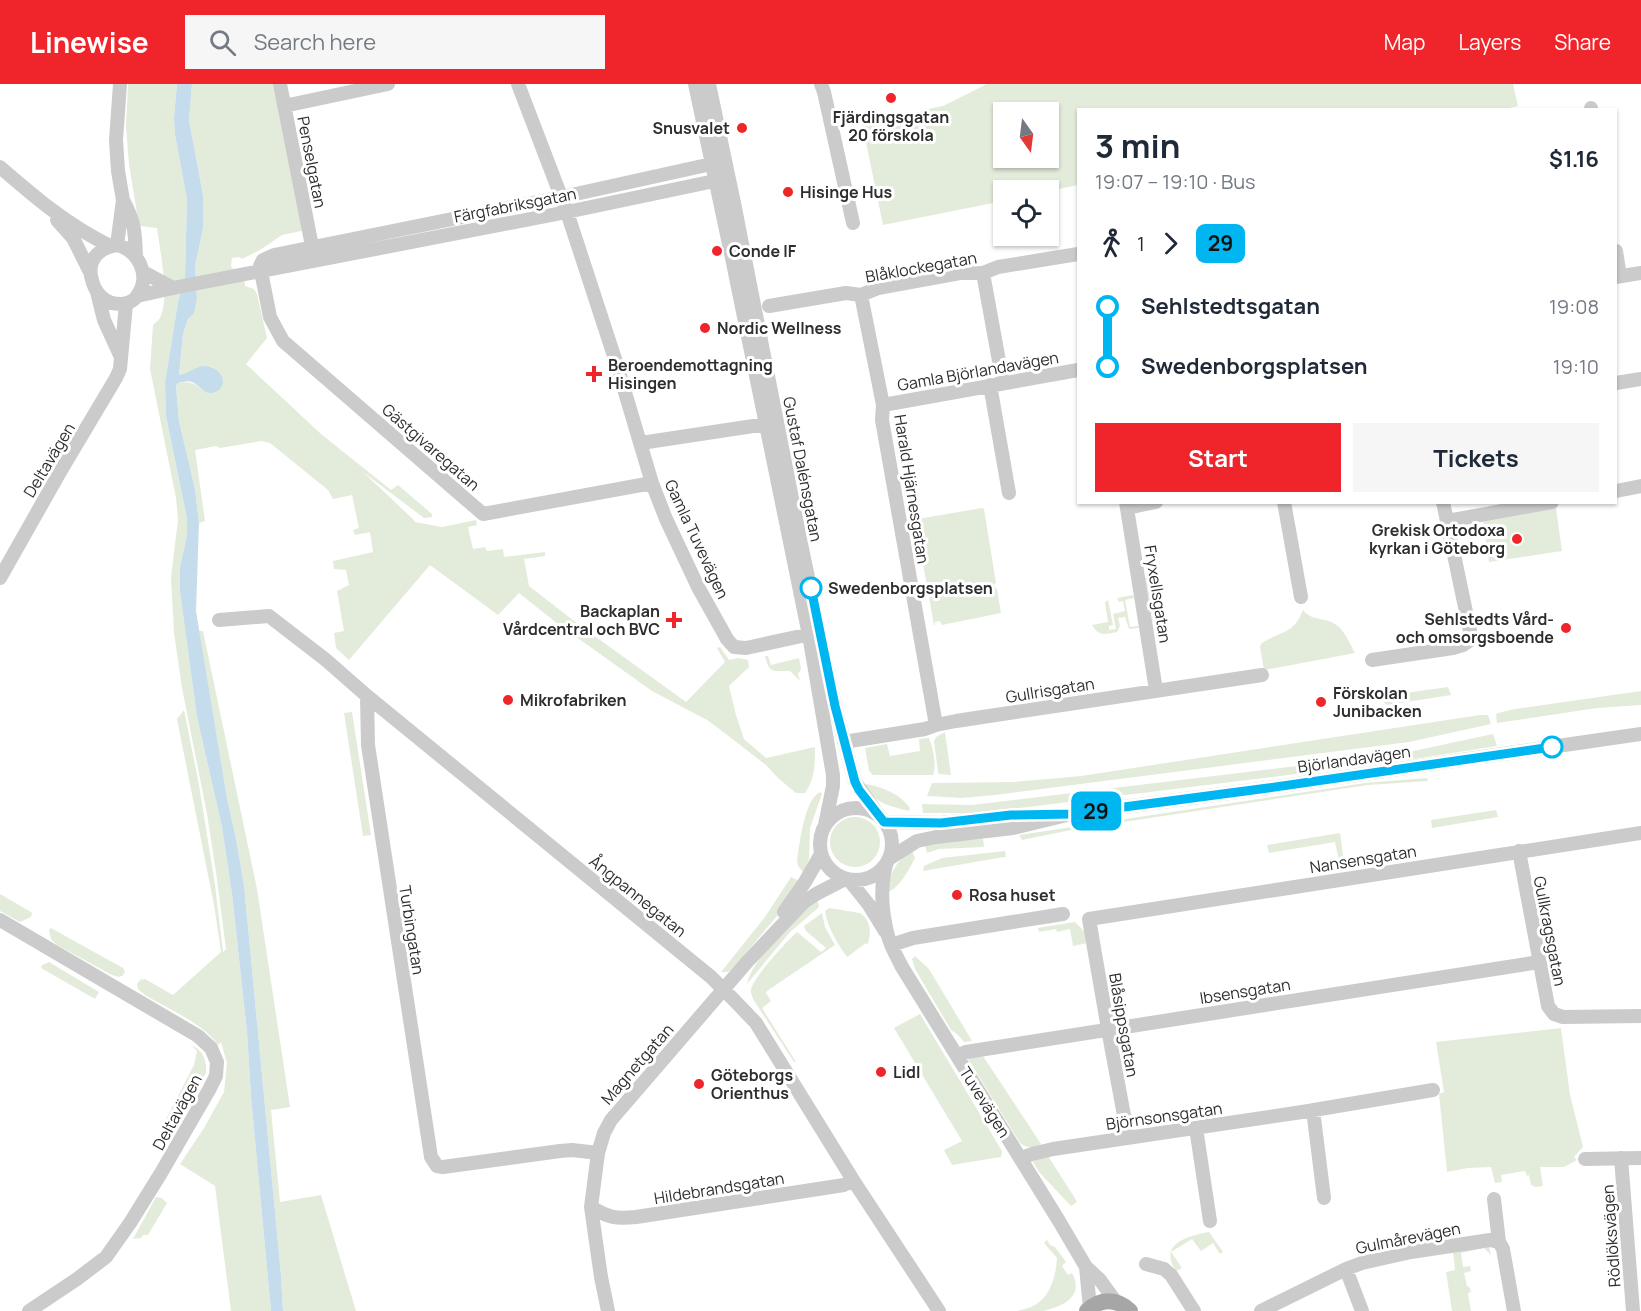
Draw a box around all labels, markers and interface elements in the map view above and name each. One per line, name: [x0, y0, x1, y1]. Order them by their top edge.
search box: [185, 15, 605, 69]
text: Linewise: [30, 23, 149, 61]
icon: search: [206, 26, 239, 59]
text: Search here: [254, 27, 376, 57]
text: Map: [1384, 28, 1425, 56]
text: Layers: [1458, 28, 1521, 56]
text: Share: [1554, 28, 1611, 56]
marker: Fjärdingsgatan 20 förskola: [884, 91, 898, 105]
north arrow: [993, 102, 1059, 168]
map controls: [993, 102, 1059, 246]
place label: Fjärdingsgatan 20 förskola: [833, 106, 949, 146]
street label: Penselgatan: [292, 114, 332, 210]
place label: Snusvalet: [652, 117, 730, 139]
marker: Snusvalet: [735, 121, 749, 135]
text: 3 min: [1095, 123, 1180, 168]
text: $1.16: [1549, 144, 1599, 174]
text: 19:07 – 19:10 · Bus: [1095, 168, 1256, 195]
button: locate: [993, 180, 1059, 246]
place label: Hisinge Hus: [800, 181, 892, 203]
street label: Färgfabriksgatan: [452, 182, 578, 228]
marker: Hisinge Hus: [781, 185, 795, 199]
icon: walk: [1095, 227, 1128, 260]
icon: forward: [1154, 227, 1187, 260]
text: 29: [1208, 229, 1233, 257]
text: 1: [1137, 230, 1145, 257]
place label: Conde IF: [729, 240, 797, 262]
marker: Conde IF: [710, 244, 724, 258]
street label: Blåklockegatan: [864, 246, 978, 288]
text: Sehlstedtsgatan: [1141, 291, 1320, 321]
text: 19:08: [1549, 293, 1599, 320]
place label: Nordic Wellness: [717, 317, 842, 339]
marker: Nordic Wellness: [698, 321, 712, 335]
street label: Gamla Björlandavägen: [896, 346, 1060, 396]
text: Swedenborgsplatsen: [1141, 351, 1368, 381]
text: 19:10: [1553, 353, 1599, 380]
place label: Beroendemottagning Hisingen: [608, 354, 773, 394]
marker: Beroendemottagning Hisingen: [585, 365, 603, 383]
street label: Gustaf Dalénsgatan: [778, 395, 828, 543]
street label: Gästgivaregatan: [377, 398, 485, 496]
street label: Harald Hjärnesgatan: [889, 413, 935, 565]
street label: Deltavägen: [18, 419, 80, 501]
button: Start: [1095, 423, 1341, 492]
button: Tickets: [1353, 423, 1599, 492]
street label: Gamla Tuvevägen: [660, 476, 734, 602]
place label: Grekisk Ortodoxa kyrkan i Göteborg: [1369, 519, 1505, 559]
marker: Grekisk Ortodoxa kyrkan i Göteborg: [1510, 532, 1524, 546]
street label: Fryxellsgatan: [1139, 544, 1177, 644]
marker: Swedenborgsplatsen: [800, 577, 822, 599]
place label: Swedenborgsplatsen: [828, 577, 993, 599]
place label: Backaplan Vårdcentral och BVC: [503, 600, 660, 640]
place label: Sehlstedts Vård- och omsorgsboende: [1396, 608, 1554, 648]
marker: Backaplan Vårdcentral och BVC: [665, 611, 683, 629]
marker: Sehlstedts Vård- och omsorgsboende: [1559, 621, 1573, 635]
street label: Gullrisgatan: [1004, 672, 1096, 708]
place label: Förskolan Junibacken: [1333, 682, 1422, 722]
place label: Mikrofabriken: [520, 689, 627, 711]
marker: Mikrofabriken: [501, 693, 515, 707]
marker: Förskolan Junibacken: [1314, 695, 1328, 709]
unlabelled marker: [1541, 736, 1563, 758]
street label: Björlandavägen: [1296, 740, 1412, 778]
line badge: 29: [1069, 792, 1123, 830]
text: 29: [1083, 797, 1109, 825]
street label: Nansensgatan: [1308, 840, 1418, 878]
street label: Ångpannegatan: [585, 850, 691, 942]
street label: Gullkragsgatan: [1529, 874, 1571, 988]
street label: Turbingatan: [394, 884, 430, 976]
place label: Rosa huset: [969, 884, 1056, 906]
marker: Rosa huset: [950, 888, 964, 902]
street label: Blåsippsgatan: [1104, 971, 1144, 1079]
street label: Ibsensgatan: [1198, 973, 1292, 1009]
street label: Magnetgatan: [596, 1019, 678, 1109]
place label: Lidl: [893, 1061, 920, 1083]
street label: Tuvevägen: [955, 1062, 1015, 1142]
place label: Göteborgs Orienthus: [711, 1064, 793, 1104]
marker: Lidl: [874, 1065, 888, 1079]
street label: Deltavägen: [147, 1070, 207, 1154]
marker: Göteborgs Orienthus: [692, 1077, 706, 1091]
street label: Björnsonsgatan: [1104, 1097, 1224, 1135]
street label: Hildebrandsgatan: [652, 1167, 786, 1209]
street label: Rödlöksvägen: [1596, 1184, 1626, 1288]
street label: Gulmårevägen: [1354, 1217, 1462, 1259]

